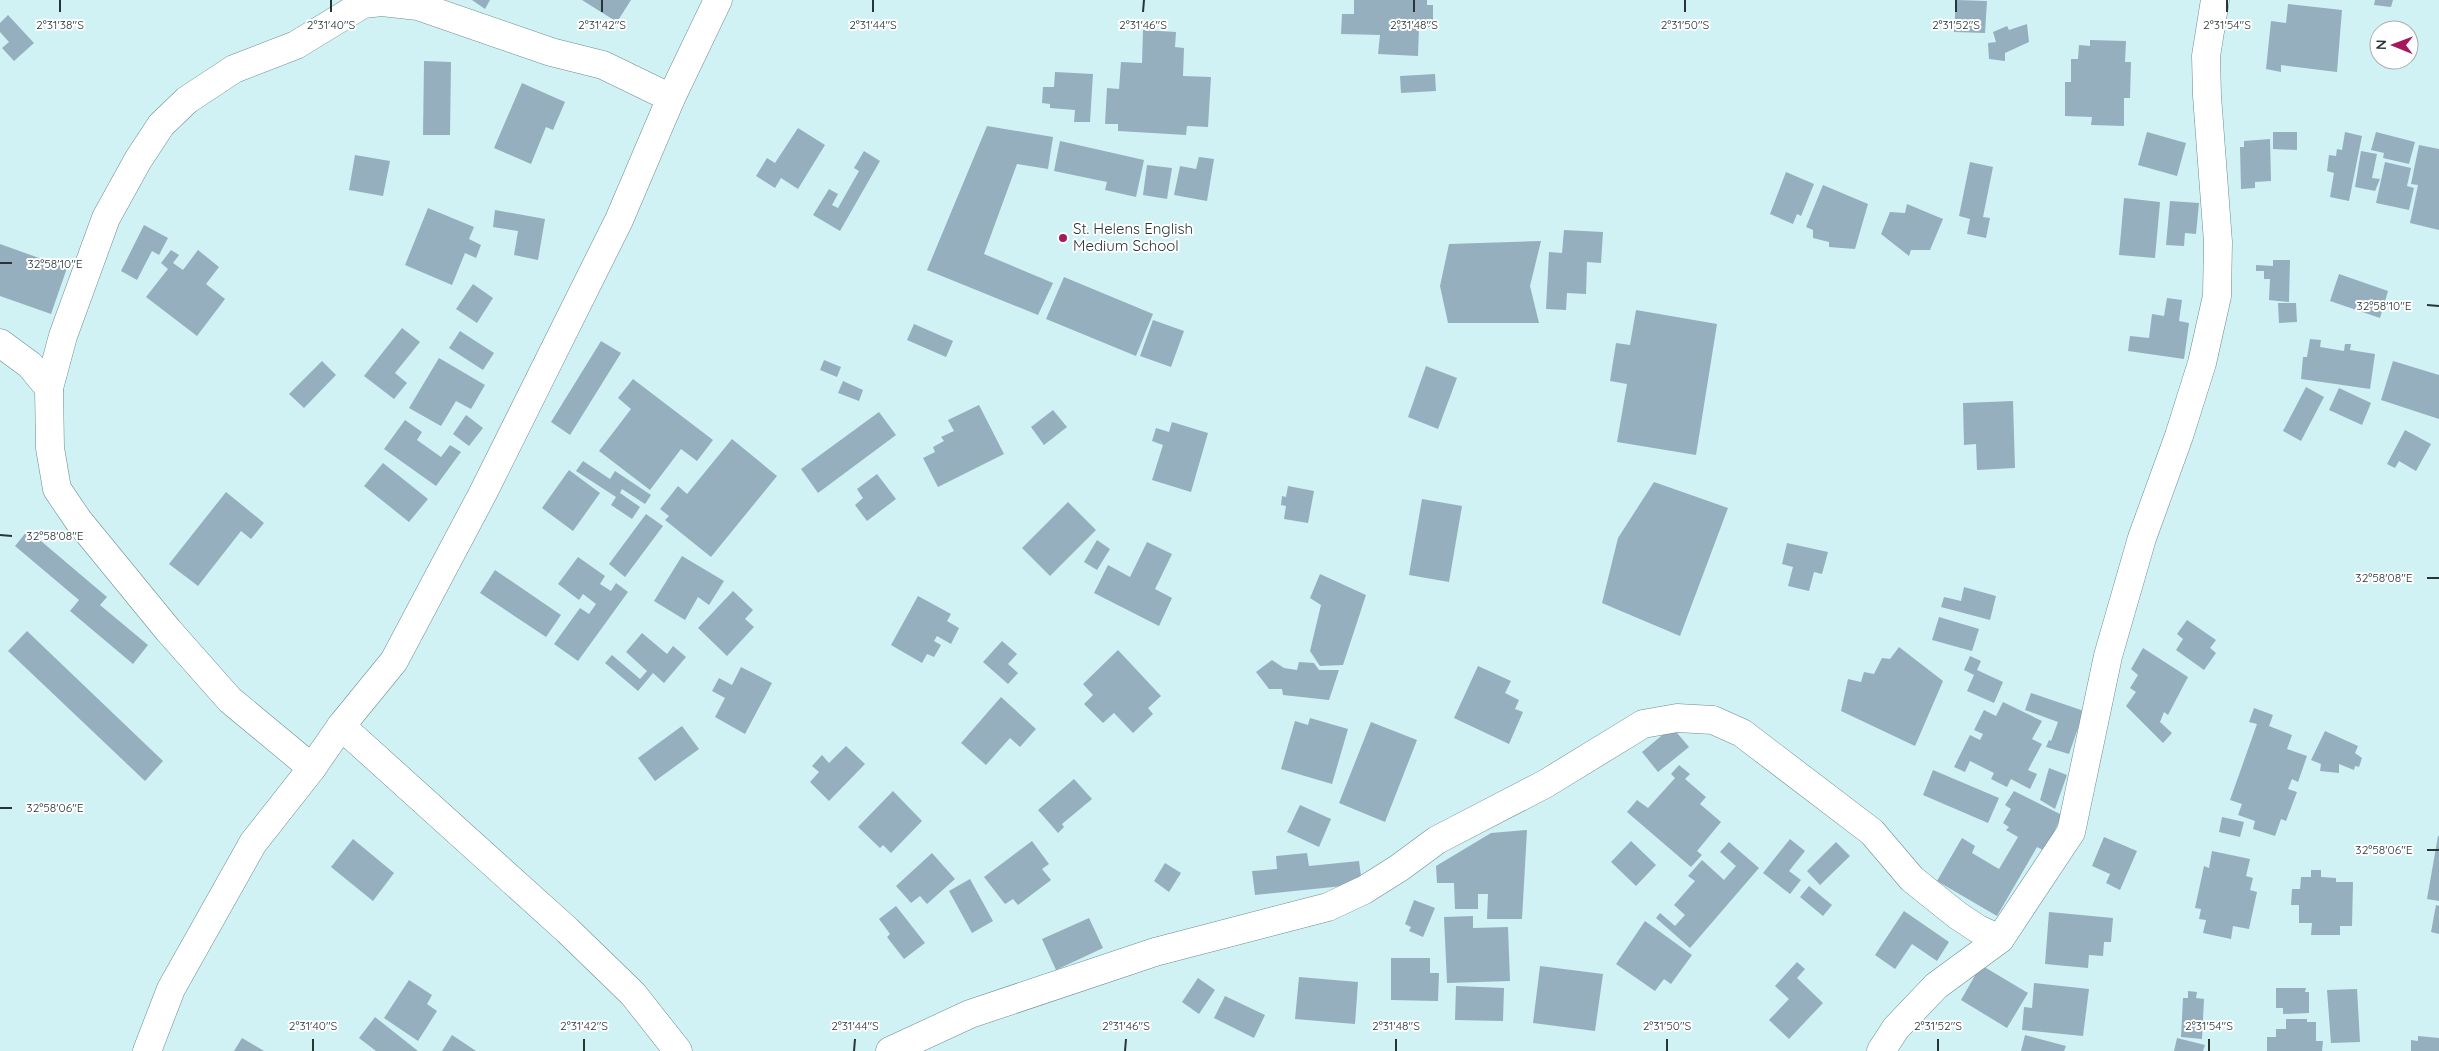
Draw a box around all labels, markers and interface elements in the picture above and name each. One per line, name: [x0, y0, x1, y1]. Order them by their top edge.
text: 2°31'38"S: [36, 17, 84, 32]
text: 2°31'40"S: [307, 17, 355, 32]
text: 2°31'42"S: [578, 17, 626, 32]
text: 2°31'44"S: [849, 17, 897, 32]
text: 2°31'46"S: [1119, 17, 1167, 32]
text: 2°31'48"S: [1390, 17, 1438, 32]
text: 2°31'50"S: [1661, 17, 1710, 32]
text: 2°31'52"S: [1932, 17, 1980, 32]
text: 2°31'54"S: [2203, 17, 2251, 32]
north arrow: [2369, 20, 2419, 70]
text: N: [2372, 39, 2390, 50]
place label: St. Helens English Medium School: [1073, 219, 1193, 255]
marker: St. Helens English Medium School: [1057, 232, 1069, 244]
text: 32°58'10"E: [27, 256, 83, 271]
text: 32°58'10"E: [2356, 298, 2412, 313]
text: 32°58'08"E: [26, 528, 84, 543]
text: 32°58'08"E: [2355, 570, 2413, 585]
text: 32°58'06"E: [26, 800, 84, 815]
text: 32°58'06"E: [2355, 842, 2413, 857]
text: 2°31'40"S: [289, 1018, 337, 1033]
text: 2°31'42"S: [560, 1018, 608, 1033]
text: 2°31'44"S: [831, 1018, 879, 1033]
text: 2°31'46"S: [1102, 1018, 1150, 1033]
text: 2°31'48"S: [1372, 1018, 1420, 1033]
text: 2°31'50"S: [1643, 1018, 1692, 1033]
text: 2°31'52"S: [1914, 1018, 1962, 1033]
text: 2°31'54"S: [2185, 1018, 2233, 1033]

